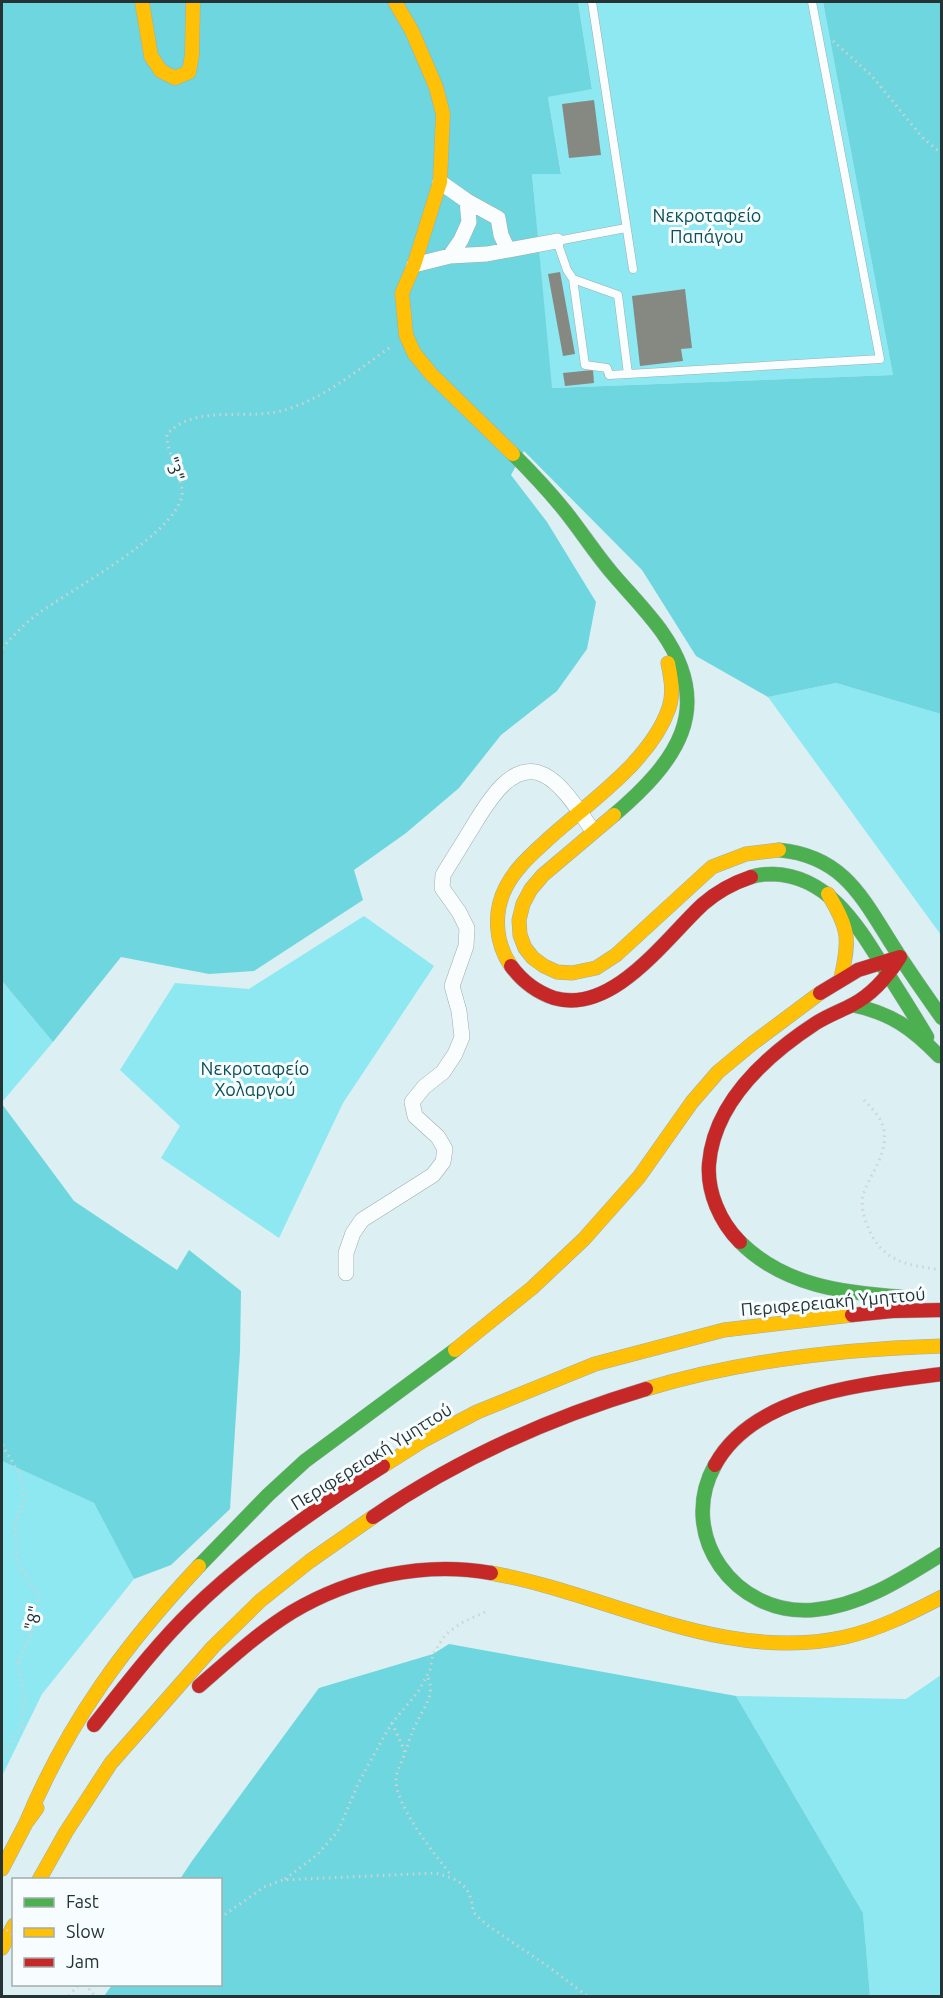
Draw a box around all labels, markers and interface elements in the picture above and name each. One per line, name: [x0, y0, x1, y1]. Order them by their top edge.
park label: Νεκροταφείο Παπάγου: [653, 205, 761, 246]
street label: "3": [162, 454, 188, 484]
park label: Νεκροταφείο Χολαργού: [201, 1058, 309, 1099]
street label: Περιφερειακή Υμηττού: [740, 1283, 926, 1319]
street label: Περιφερειακή Υμηττού: [287, 1398, 455, 1514]
street label: "8": [21, 1604, 45, 1632]
legend: [12, 1878, 222, 1986]
text: Fast: [66, 1891, 99, 1911]
text: Slow: [66, 1921, 105, 1941]
text: Jam: [66, 1951, 100, 1971]

